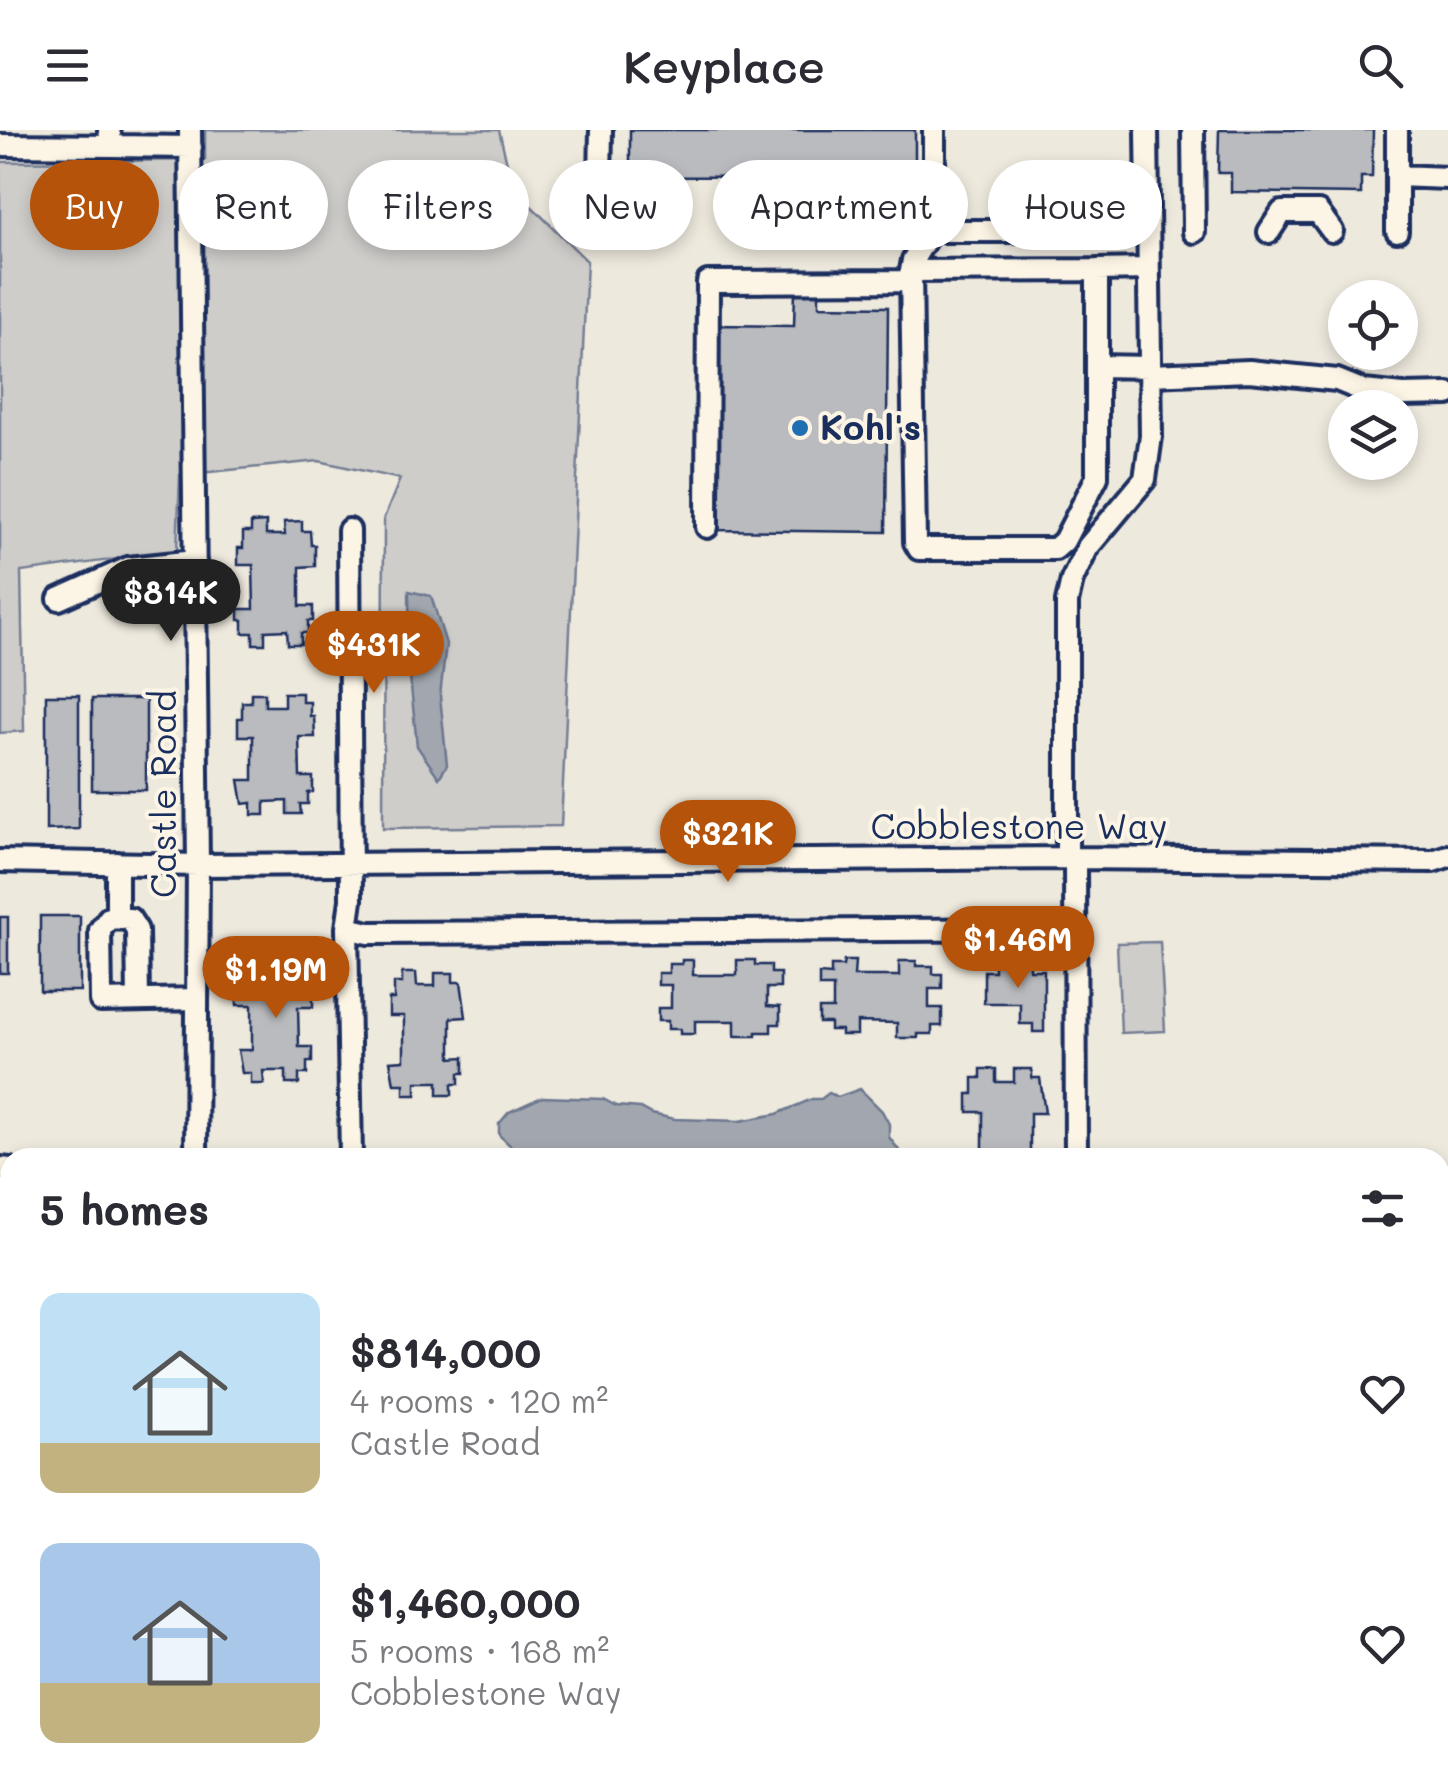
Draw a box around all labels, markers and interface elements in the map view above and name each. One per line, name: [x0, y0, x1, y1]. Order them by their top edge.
text: Keyplace: [623, 36, 825, 94]
icon: menu: [40, 38, 95, 93]
icon: search: [1353, 38, 1408, 93]
chip: Buy: [30, 160, 159, 250]
chip: Rent: [179, 160, 328, 250]
chip: Filters: [348, 160, 529, 250]
chip: New: [549, 160, 693, 250]
chip: Apartment: [713, 160, 968, 250]
chip: House: [988, 160, 1162, 250]
map controls: [1328, 280, 1418, 480]
button: locate: [1328, 280, 1418, 370]
button: layers: [1328, 390, 1418, 480]
place label: Kohl's: [820, 403, 921, 449]
marker: Kohl's: [789, 417, 811, 439]
pin: $814K: [101, 559, 241, 644]
text: $814K: [123, 570, 219, 612]
pin: $431K: [304, 611, 444, 696]
text: $431K: [327, 622, 421, 664]
street label: Castle Road: [139, 690, 185, 898]
pin: $321K: [658, 800, 798, 885]
street label: Cobblestone Way: [870, 802, 1168, 848]
text: $321K: [682, 811, 774, 853]
pin: $1.46M: [937, 906, 1099, 991]
text: $1.46M: [963, 917, 1073, 959]
pin: $1.19M: [195, 936, 357, 1021]
text: $1.19M: [224, 947, 328, 989]
text: 5 homes: [40, 1181, 209, 1236]
icon: filters: [1355, 1181, 1410, 1236]
text: $814,000: [350, 1324, 541, 1379]
icon: home: [120, 1333, 240, 1453]
icon: heart: [1355, 1366, 1410, 1421]
text: 4 rooms · 120 m²: [350, 1379, 608, 1421]
text: Castle Road: [350, 1421, 540, 1463]
text: $1,460,000: [350, 1574, 580, 1629]
icon: home: [120, 1583, 240, 1703]
icon: heart: [1355, 1616, 1410, 1671]
text: 5 rooms · 168 m²: [350, 1629, 609, 1671]
text: Cobblestone Way: [350, 1671, 622, 1713]

